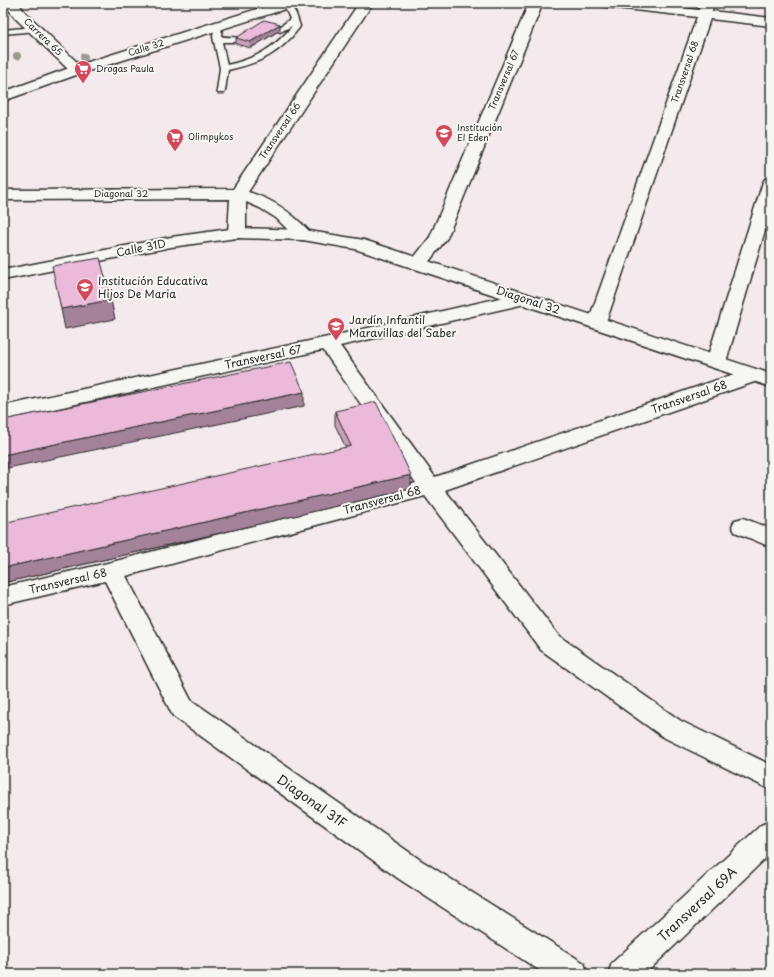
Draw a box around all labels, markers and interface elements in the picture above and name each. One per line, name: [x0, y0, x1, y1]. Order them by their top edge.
street label: Carrera 65: [21, 14, 66, 58]
street label: Calle 32: [126, 35, 165, 59]
street label: Transversal 68: [667, 39, 701, 105]
street label: Transversal 67: [484, 47, 522, 112]
supermarket icon: Drogas Paula: [73, 59, 93, 84]
place label: Drogas Paula: [96, 61, 154, 75]
street label: Transversal 66: [255, 99, 303, 162]
place label: Institución El Eden: [457, 120, 502, 144]
school or university icon: Institución El Eden: [434, 123, 454, 148]
supermarket icon: Olimpykos: [165, 127, 185, 152]
place label: Olimpykos: [188, 129, 233, 143]
street label: Diagonal 32: [94, 186, 148, 200]
street label: Calle 31D: [115, 234, 167, 261]
place label: Institución Educativa Hijos De Maria: [98, 272, 208, 302]
school or university icon: Institución Educativa Hijos De Maria: [75, 277, 95, 302]
street label: Diagonal 32: [494, 281, 563, 318]
place label: Jardín Infantil Maravillas del Saber: [349, 311, 456, 341]
school or university icon: Jardín Infantil Maravillas del Saber: [326, 316, 346, 341]
street label: Transversal 67: [223, 340, 303, 373]
street label: Transversal 68: [648, 375, 729, 418]
street label: Transversal 68: [341, 481, 423, 518]
street label: Transversal 68: [27, 563, 109, 598]
street label: Diagonal 31F: [273, 769, 352, 832]
street label: Transversal 69A: [653, 862, 741, 945]

